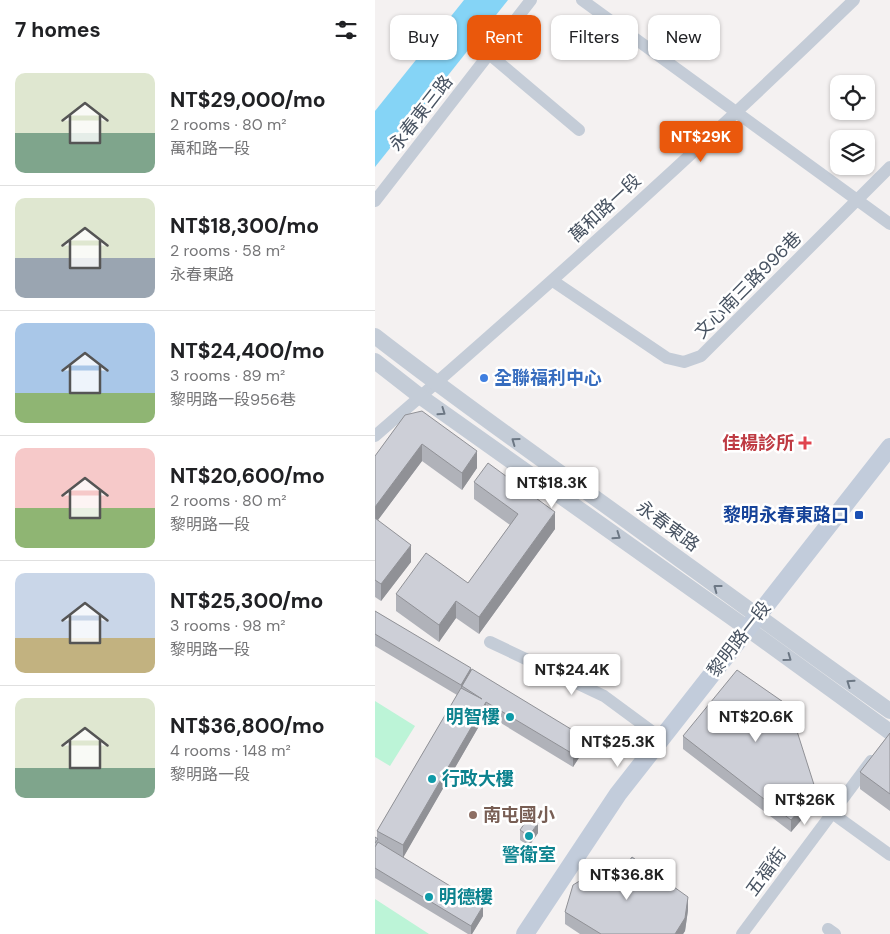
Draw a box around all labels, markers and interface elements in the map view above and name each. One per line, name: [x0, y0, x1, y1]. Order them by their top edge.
chip: Buy: [390, 15, 457, 60]
chip: Rent: [467, 15, 541, 60]
chip: Filters: [551, 15, 638, 60]
chip: New: [648, 15, 720, 60]
text: 7 homes: [15, 16, 101, 44]
icon: filters: [332, 16, 360, 44]
street label: 永春東三路: [384, 70, 458, 156]
map controls: [830, 75, 875, 175]
button: locate: [830, 75, 875, 120]
text: NT$29,000/mo: [170, 86, 326, 114]
icon: home: [55, 93, 115, 153]
text: 2 rooms · 80 m²: [170, 114, 287, 135]
pin: NT$29K: [660, 120, 742, 163]
text: NT$29K: [671, 126, 731, 147]
button: layers: [830, 130, 875, 175]
text: 萬和路一段: [170, 138, 250, 159]
street label: 萬和路一段: [564, 169, 646, 247]
text: NT$18,300/mo: [170, 212, 319, 240]
icon: home: [55, 218, 115, 278]
street label: 文心南三路996巷: [689, 226, 807, 344]
text: 2 rooms · 58 m²: [170, 240, 285, 261]
text: 永春東路: [170, 264, 234, 285]
text: NT$24,400/mo: [170, 337, 325, 365]
icon: home: [55, 343, 115, 403]
text: 3 rooms · 89 m²: [170, 365, 285, 386]
place label: 全聯福利中心: [494, 366, 602, 390]
marker: 全聯福利中心: [478, 372, 490, 384]
text: 黎明路一段956巷: [170, 389, 296, 410]
one-way arrow: [436, 406, 446, 415]
place label: 佳楊診所: [722, 431, 794, 455]
marker: 佳楊診所: [798, 436, 812, 450]
one-way arrow: [511, 438, 521, 447]
text: NT$20,600/mo: [170, 462, 325, 490]
pin: NT$18.3K: [500, 466, 604, 509]
icon: home: [55, 468, 115, 528]
text: NT$18.3K: [517, 472, 587, 493]
text: 2 rooms · 80 m²: [170, 490, 287, 511]
street label: 永春東路: [632, 495, 704, 557]
place label: 黎明永春東路口: [723, 503, 849, 527]
marker: 黎明永春東路口: [853, 509, 865, 521]
text: 黎明路一段: [170, 514, 250, 535]
one-way arrow: [611, 530, 621, 539]
one-way arrow: [713, 585, 723, 594]
text: NT$25,300/mo: [170, 587, 323, 615]
icon: home: [55, 593, 115, 653]
street label: 黎明路一段: [702, 596, 776, 682]
text: 3 rooms · 98 m²: [170, 615, 286, 636]
text: 黎明路一段: [170, 639, 250, 660]
one-way arrow: [782, 652, 791, 660]
pin: NT$24.4K: [520, 654, 624, 696]
text: NT$24.4K: [534, 659, 610, 680]
one-way arrow: [846, 680, 856, 689]
pin: NT$20.6K: [704, 700, 808, 743]
place label: 明智樓: [446, 705, 500, 729]
text: NT$20.6K: [719, 706, 793, 727]
marker: 明智樓: [504, 711, 516, 723]
text: NT$36,800/mo: [170, 712, 325, 740]
icon: home: [55, 718, 115, 778]
pin: NT$25.3K: [566, 726, 670, 768]
text: NT$25.3K: [581, 731, 655, 752]
text: 4 rooms · 148 m²: [170, 740, 291, 761]
text: 黎明路一段: [170, 764, 250, 785]
place label: 行政大樓: [442, 767, 514, 791]
marker: 行政大樓: [426, 773, 438, 785]
pin: NT$26K: [764, 784, 846, 826]
text: NT$26K: [775, 789, 835, 810]
place label: 南屯國小: [483, 803, 555, 827]
marker: 南屯國小: [467, 809, 479, 821]
marker: 警衛室: [523, 830, 535, 842]
place label: 警衛室: [502, 843, 556, 867]
street label: 五福街: [740, 843, 792, 901]
pin: NT$36.8K: [575, 858, 679, 901]
text: NT$36.8K: [590, 864, 664, 885]
place label: 明德樓: [439, 885, 493, 909]
marker: 明德樓: [423, 891, 435, 903]

